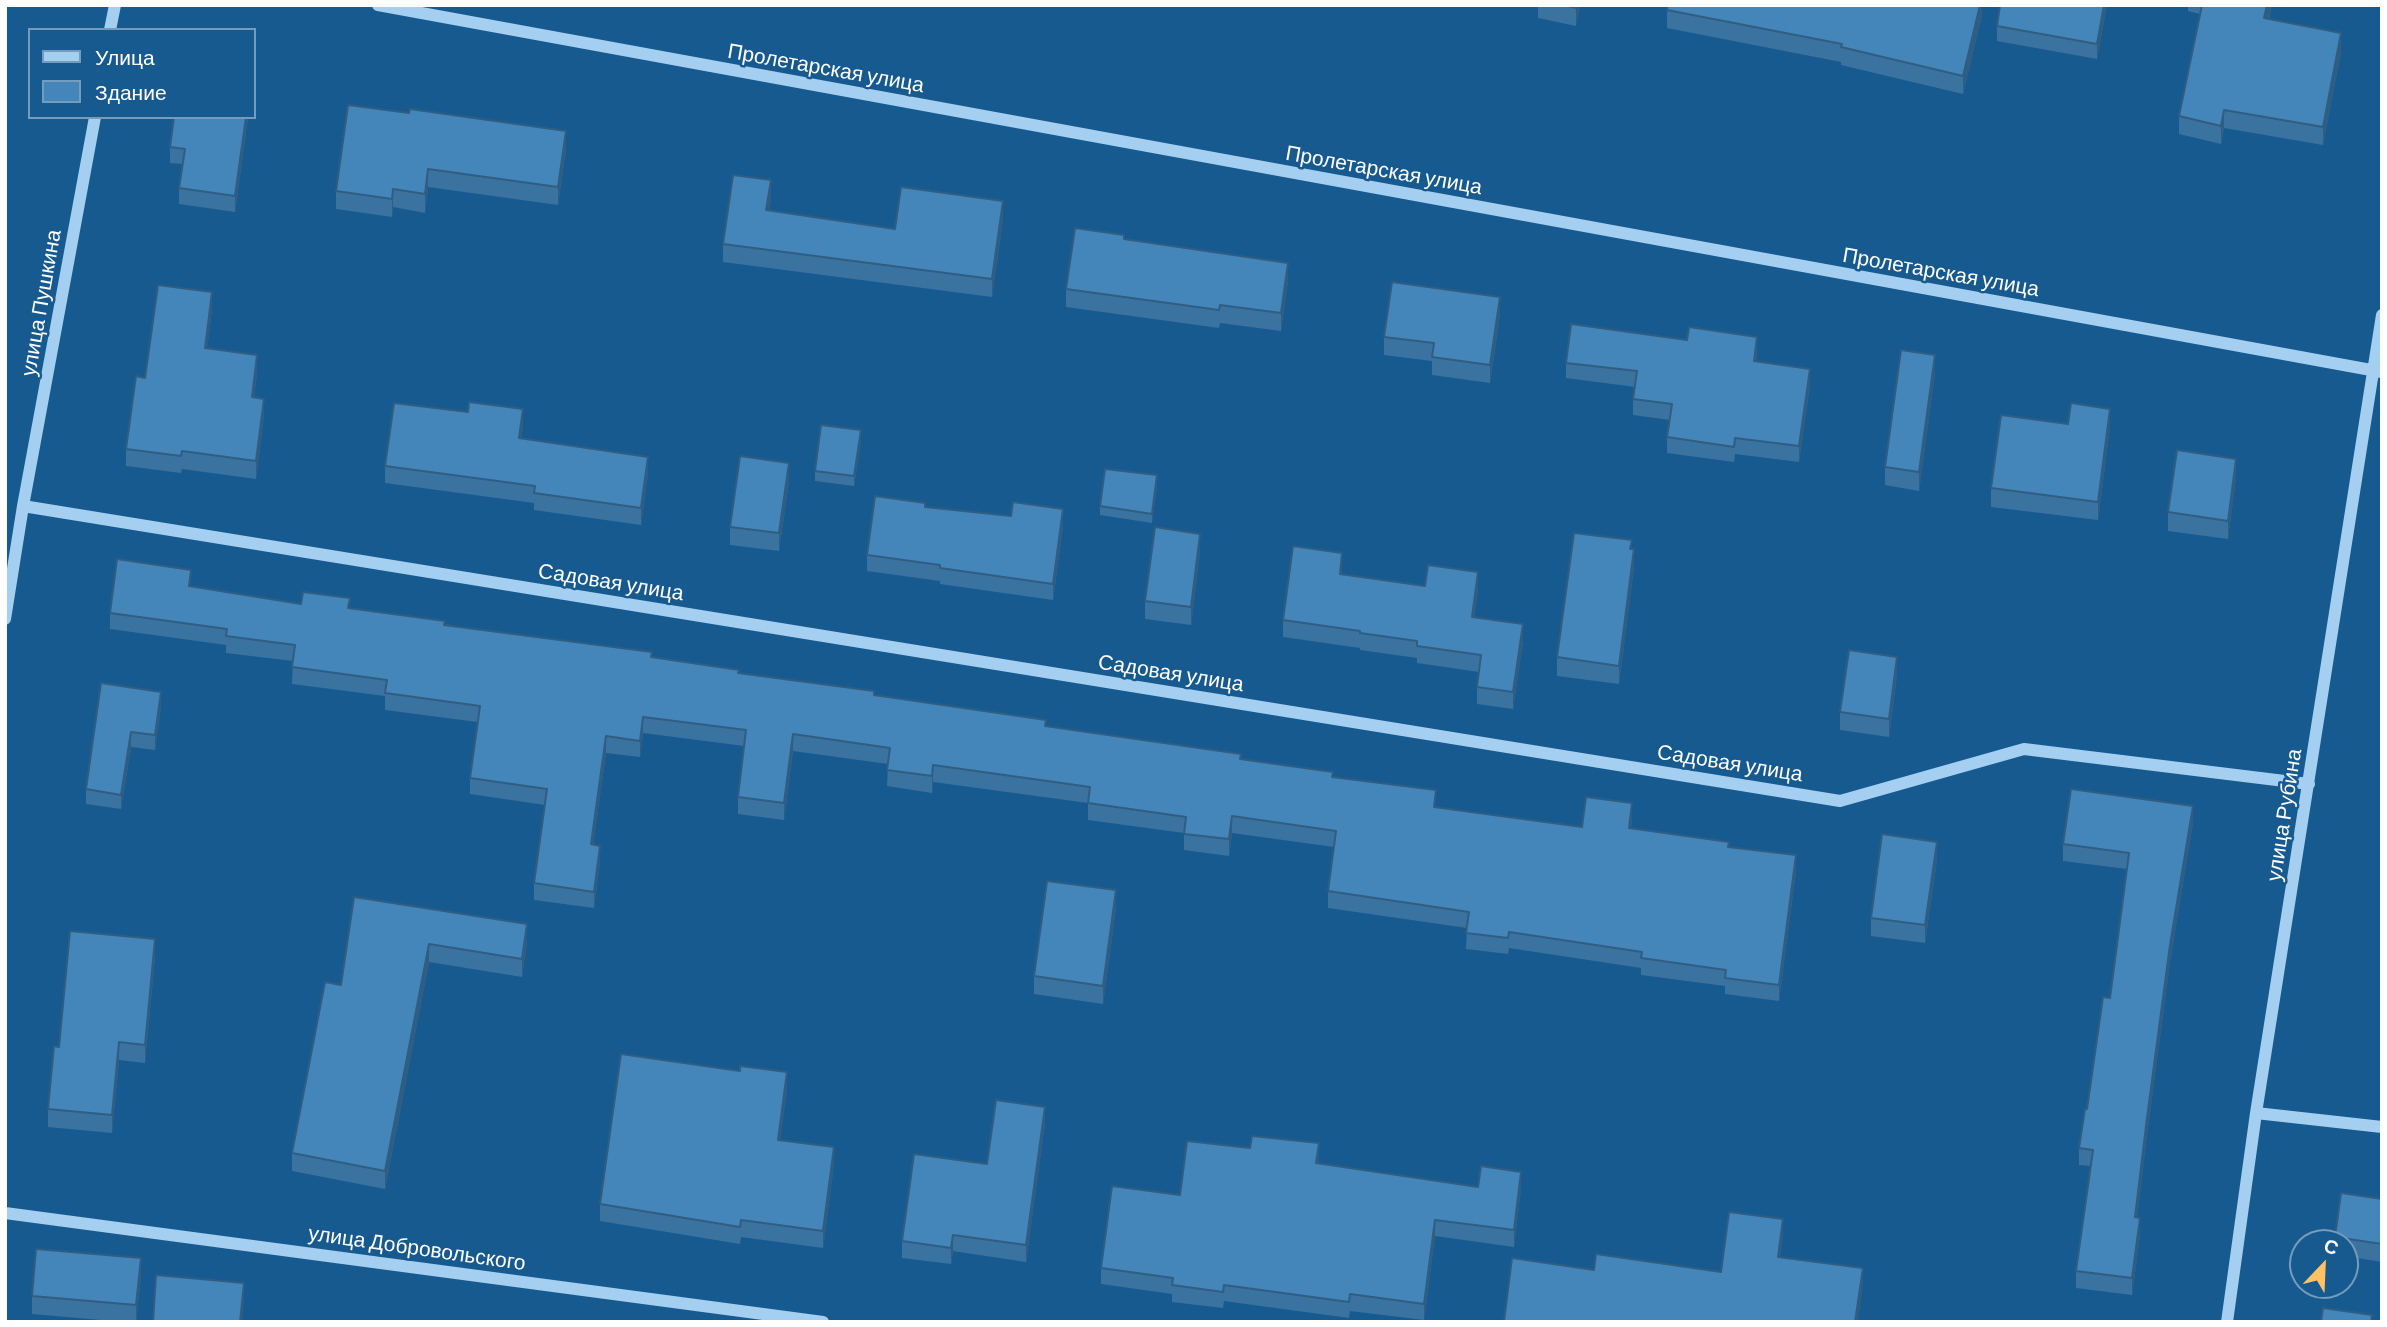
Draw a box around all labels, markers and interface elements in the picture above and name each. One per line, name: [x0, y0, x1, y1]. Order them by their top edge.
legend: [28, 28, 256, 119]
street label: Пролетарская улица: [726, 38, 926, 98]
text: Улица: [95, 44, 155, 69]
text: Здание: [95, 79, 167, 104]
street label: Пролетарская улица: [1284, 140, 1484, 200]
street label: улица Пушкина: [16, 228, 66, 378]
street label: Пролетарская улица: [1841, 242, 2041, 302]
street label: Садовая улица: [536, 558, 686, 606]
street label: Садовая улица: [1096, 649, 1246, 697]
street label: Садовая улица: [1655, 739, 1805, 787]
street label: улица Рубина: [2261, 747, 2307, 883]
street label: улица Добровольского: [307, 1220, 527, 1276]
north arrow: [2289, 1229, 2359, 1299]
text: С: [2321, 1233, 2342, 1259]

